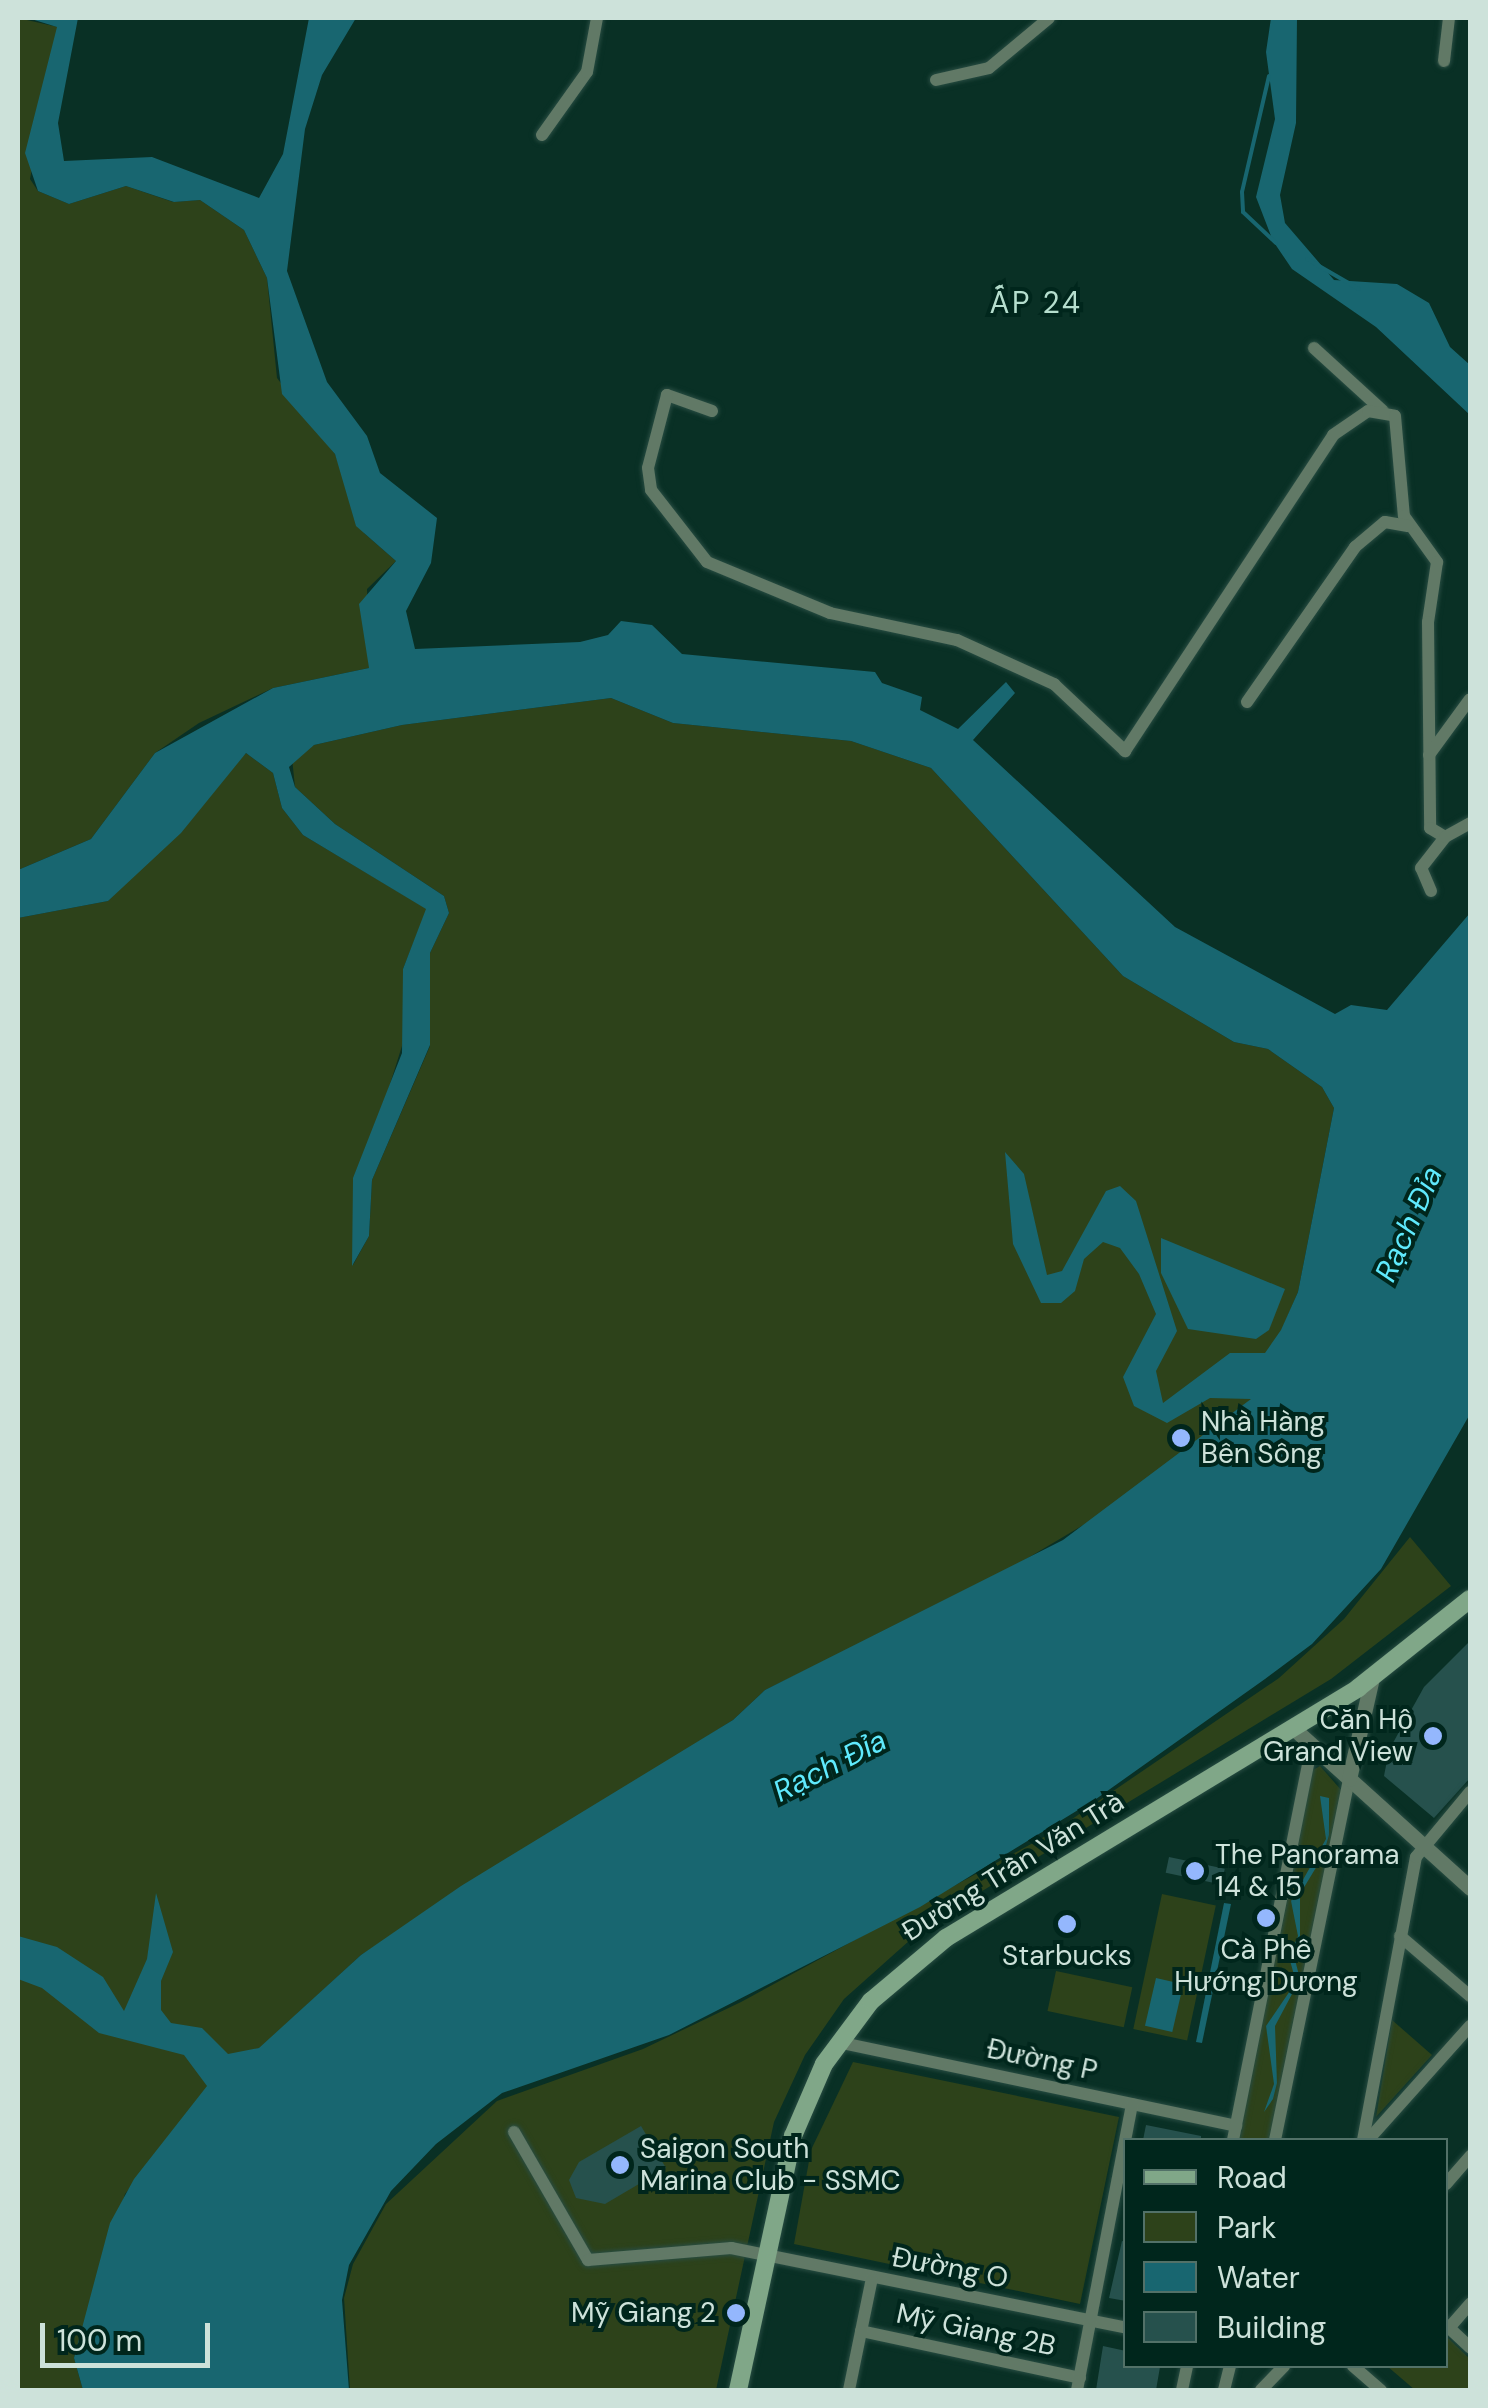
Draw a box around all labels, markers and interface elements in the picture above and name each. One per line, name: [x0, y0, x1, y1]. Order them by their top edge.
district label: ẤP 24: [990, 285, 1082, 321]
water label: Rạch Đỉa: [1368, 1161, 1450, 1287]
place label: Nhà Hàng Bên Sông: [1201, 1405, 1325, 1471]
marker: Nhà Hàng Bên Sông: [1170, 1427, 1192, 1449]
place label: Căn Hộ Grand View: [1263, 1703, 1413, 1769]
water label: Rạch Đỉa: [767, 1722, 893, 1810]
marker: Căn Hộ Grand View: [1422, 1725, 1444, 1747]
street label: Đường Trần Văn Trà: [896, 1785, 1130, 1949]
place label: The Panorama 14 & 15: [1215, 1838, 1399, 1904]
marker: The Panorama 14 & 15: [1184, 1860, 1206, 1882]
marker: Cà Phê Hướng Dương: [1255, 1907, 1277, 1929]
marker: Starbucks: [1056, 1913, 1078, 1935]
place label: Cà Phê Hướng Dương: [1174, 1933, 1358, 1999]
place label: Starbucks: [1002, 1939, 1132, 1973]
street label: Đường P: [984, 2032, 1100, 2088]
place label: Saigon South Marina Club - SSMC: [640, 2132, 901, 2198]
legend: [1123, 2138, 1448, 2368]
marker: Saigon South Marina Club - SSMC: [609, 2154, 631, 2176]
text: Road: [1217, 2158, 1287, 2197]
text: Park: [1217, 2208, 1276, 2247]
street label: Đường O: [889, 2240, 1011, 2296]
text: Water: [1217, 2258, 1300, 2297]
place label: Mỹ Giang 2: [571, 2296, 716, 2330]
street label: Mỹ Giang 2B: [893, 2297, 1059, 2363]
marker: Mỹ Giang 2: [725, 2302, 747, 2324]
scale bar: [45, 2303, 215, 2365]
text: Building: [1217, 2308, 1326, 2347]
text: 100 m: [57, 2321, 142, 2360]

